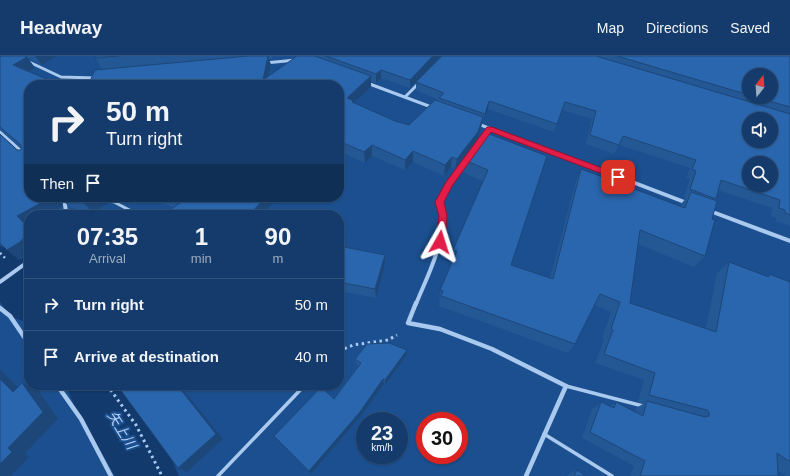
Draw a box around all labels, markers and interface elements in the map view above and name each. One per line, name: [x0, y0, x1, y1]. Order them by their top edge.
text: Headway: [20, 17, 102, 38]
text: Map: [597, 20, 624, 36]
text: Directions: [646, 20, 708, 36]
text: Saved: [730, 20, 770, 36]
north arrow: [742, 68, 778, 104]
map controls: [742, 68, 778, 192]
icon: right: [40, 96, 92, 148]
text: 50 m: [106, 96, 170, 127]
button: sound: [742, 112, 778, 148]
text: Turn right: [106, 129, 182, 149]
button: search: [742, 156, 778, 192]
pin: [601, 160, 635, 194]
icon: arrive: [607, 166, 629, 188]
icon: arrive: [82, 172, 104, 194]
text: Then: [40, 175, 74, 192]
position arrow: [419, 221, 461, 263]
text: 07:35: [77, 223, 138, 250]
text: 1: [195, 223, 208, 250]
text: 90: [265, 223, 291, 250]
text: Arrival: [89, 251, 126, 266]
text: min: [191, 251, 212, 266]
text: m: [272, 251, 283, 266]
icon: right: [40, 294, 62, 316]
text: Turn right: [74, 296, 144, 313]
text: 50 m: [295, 296, 328, 313]
icon: arrive: [40, 346, 62, 368]
text: Arrive at destination: [74, 348, 219, 365]
text: 40 m: [295, 348, 328, 365]
water label: 矢上川: [104, 408, 141, 454]
speed limit sign: 30: [416, 412, 468, 464]
text: 23: [371, 422, 393, 444]
text: km/h: [371, 442, 393, 453]

